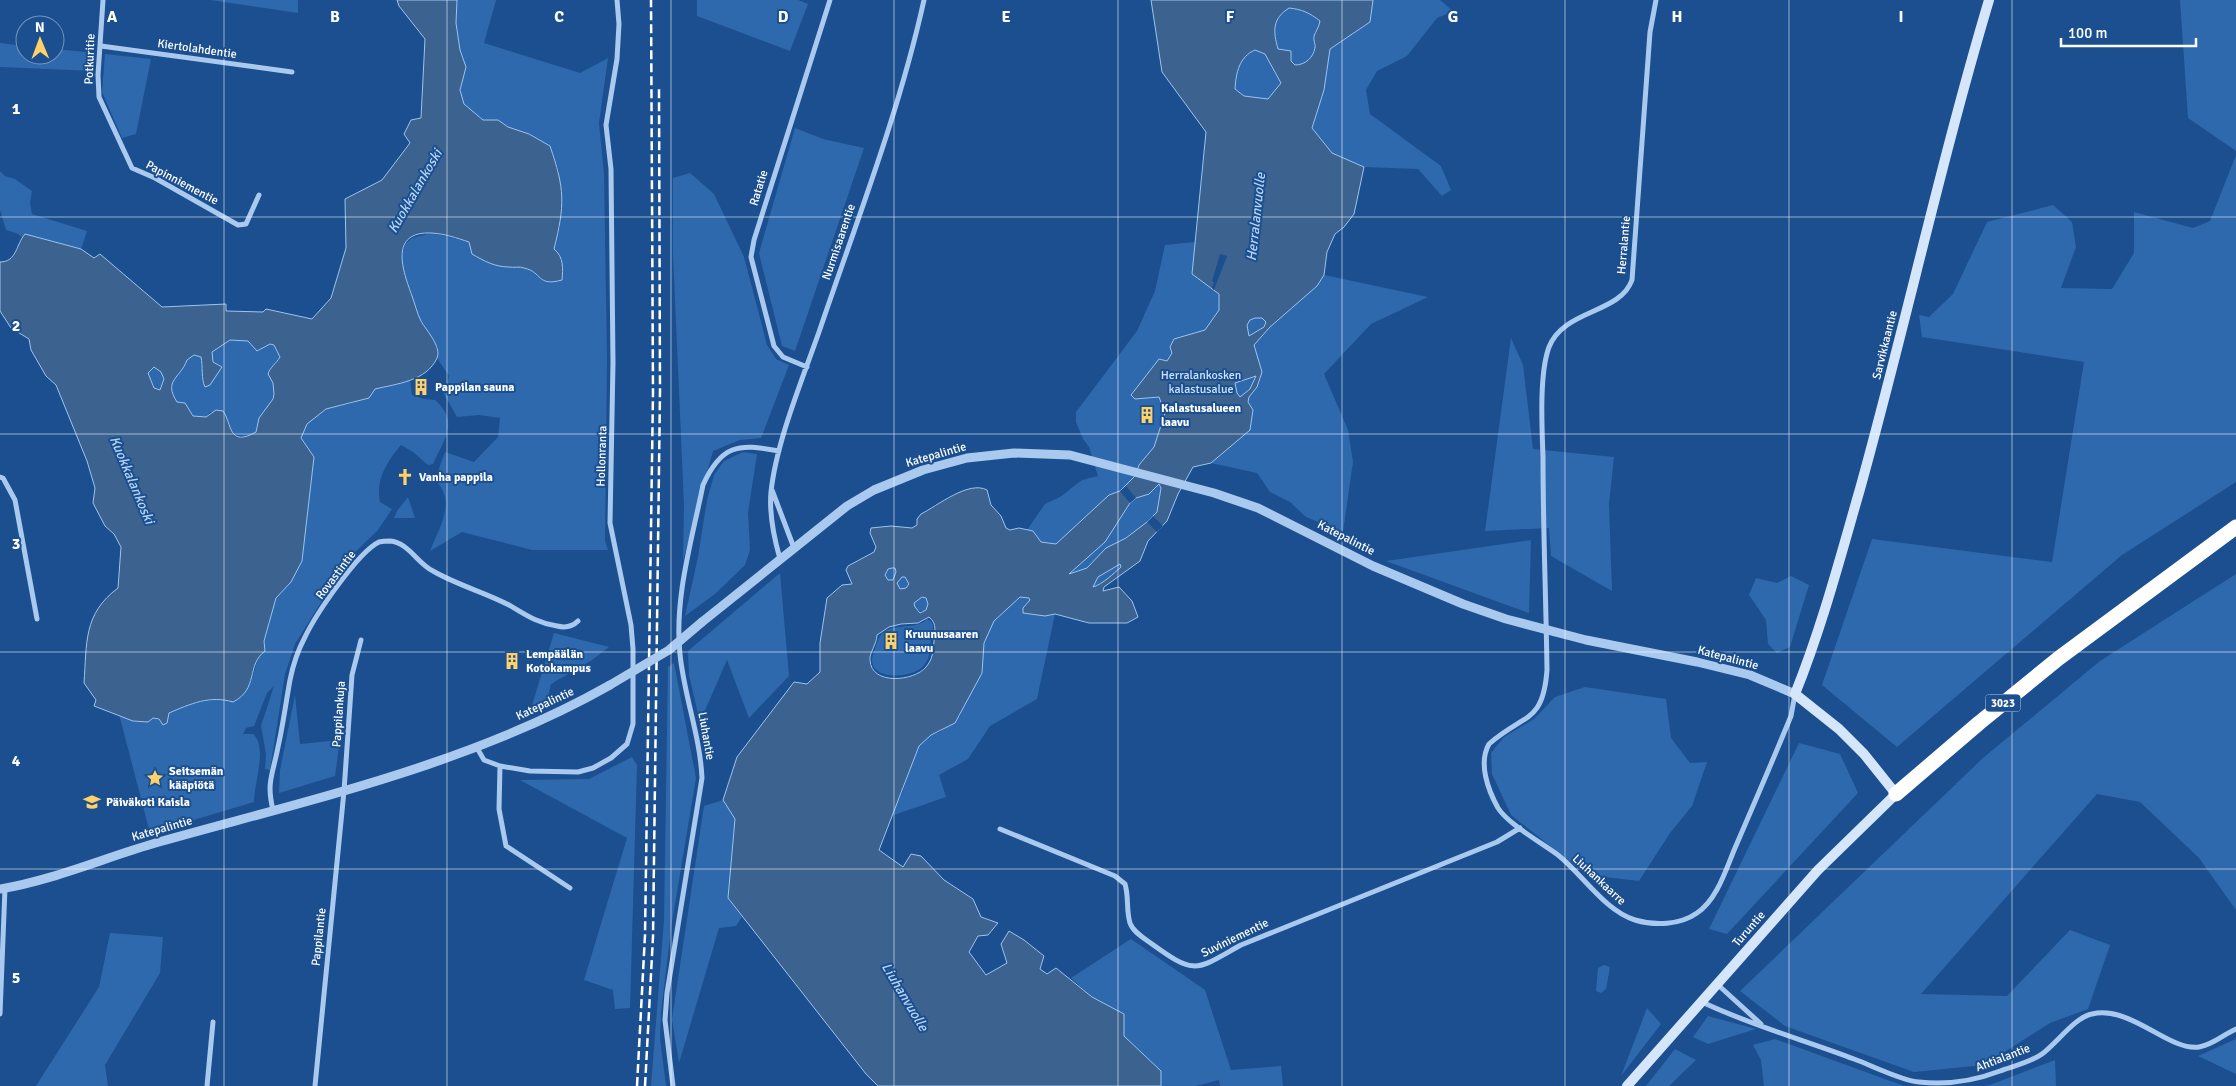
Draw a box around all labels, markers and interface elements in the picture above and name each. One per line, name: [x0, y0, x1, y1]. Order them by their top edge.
text: A: [107, 7, 118, 27]
text: B: [330, 7, 340, 27]
text: C: [554, 7, 564, 27]
text: D: [778, 7, 789, 27]
text: E: [1001, 7, 1011, 27]
text: F: [1226, 7, 1235, 27]
text: G: [1448, 7, 1458, 27]
text: H: [1672, 7, 1682, 27]
text: I: [1898, 7, 1904, 27]
north arrow: [15, 15, 65, 65]
scale bar: [2061, 15, 2196, 47]
text: N: [35, 19, 45, 36]
text: 100 m: [2068, 24, 2108, 42]
street label: Potkuritie: [82, 33, 98, 85]
street label: Kiertolahdentie: [156, 36, 238, 62]
text: 1: [12, 99, 21, 119]
water label: Kuokkalankoski: [384, 145, 446, 236]
street label: Papinniementie: [143, 158, 221, 208]
street label: Ratatie: [746, 168, 772, 208]
water label: Herralanvuolle: [1243, 171, 1269, 262]
street label: Nurmisaarentie: [819, 202, 859, 282]
street label: Herralantie: [1614, 215, 1634, 275]
street label: Sarvikkaantie: [1869, 309, 1901, 381]
text: 2: [12, 316, 20, 336]
park label: Herralankosken kalastusalue: [1161, 368, 1241, 397]
building icon: Pappilan sauna: [411, 377, 431, 397]
place label: Pappilan sauna: [435, 380, 514, 395]
place label: Kalastusalueen laavu: [1161, 401, 1241, 430]
building icon: Kalastusalueen laavu: [1137, 405, 1157, 425]
street label: Hollonranta: [593, 425, 611, 487]
water label: Kuokkalankoski: [106, 433, 159, 528]
street label: Katepalintie: [904, 439, 968, 471]
church icon: Vanha pappila: [395, 467, 415, 487]
place label: Vanha pappila: [419, 470, 493, 485]
street label: Katepalintie: [1315, 517, 1377, 559]
text: 3: [12, 534, 20, 554]
street label: Rovastintie: [313, 547, 359, 603]
place label: Kruunusaaren laavu: [905, 627, 979, 656]
building icon: Kruunusaaren laavu: [881, 631, 901, 651]
street label: Katepalintie: [1696, 643, 1760, 673]
place label: Lempäälän Kotokampus: [526, 647, 591, 676]
building icon: Lempäälän Kotokampus: [502, 651, 522, 671]
street label: Pappilankuja: [329, 680, 349, 748]
street label: Katepalintie: [514, 684, 576, 724]
road number: 3023: [1986, 694, 2020, 711]
street label: Liuhantie: [694, 711, 718, 761]
text: 4: [12, 751, 21, 771]
place label: Seitsemän kääpiötä: [169, 764, 224, 793]
place icon: Seitsemän kääpiötä: [145, 768, 165, 788]
school or university icon: Päiväkoti Kaisla: [82, 792, 102, 812]
place label: Päiväkoti Kaisla: [106, 795, 190, 810]
street label: Katepalintie: [130, 813, 194, 845]
street label: Liuhankaarre: [1569, 851, 1629, 909]
street label: Pappilantie: [308, 907, 330, 967]
street label: Turuntie: [1729, 908, 1769, 950]
street label: Suviniementie: [1199, 915, 1271, 961]
water label: Liuhanvuolle: [878, 960, 933, 1035]
text: 5: [12, 968, 20, 988]
street label: Ahtialantie: [1974, 1041, 2032, 1075]

